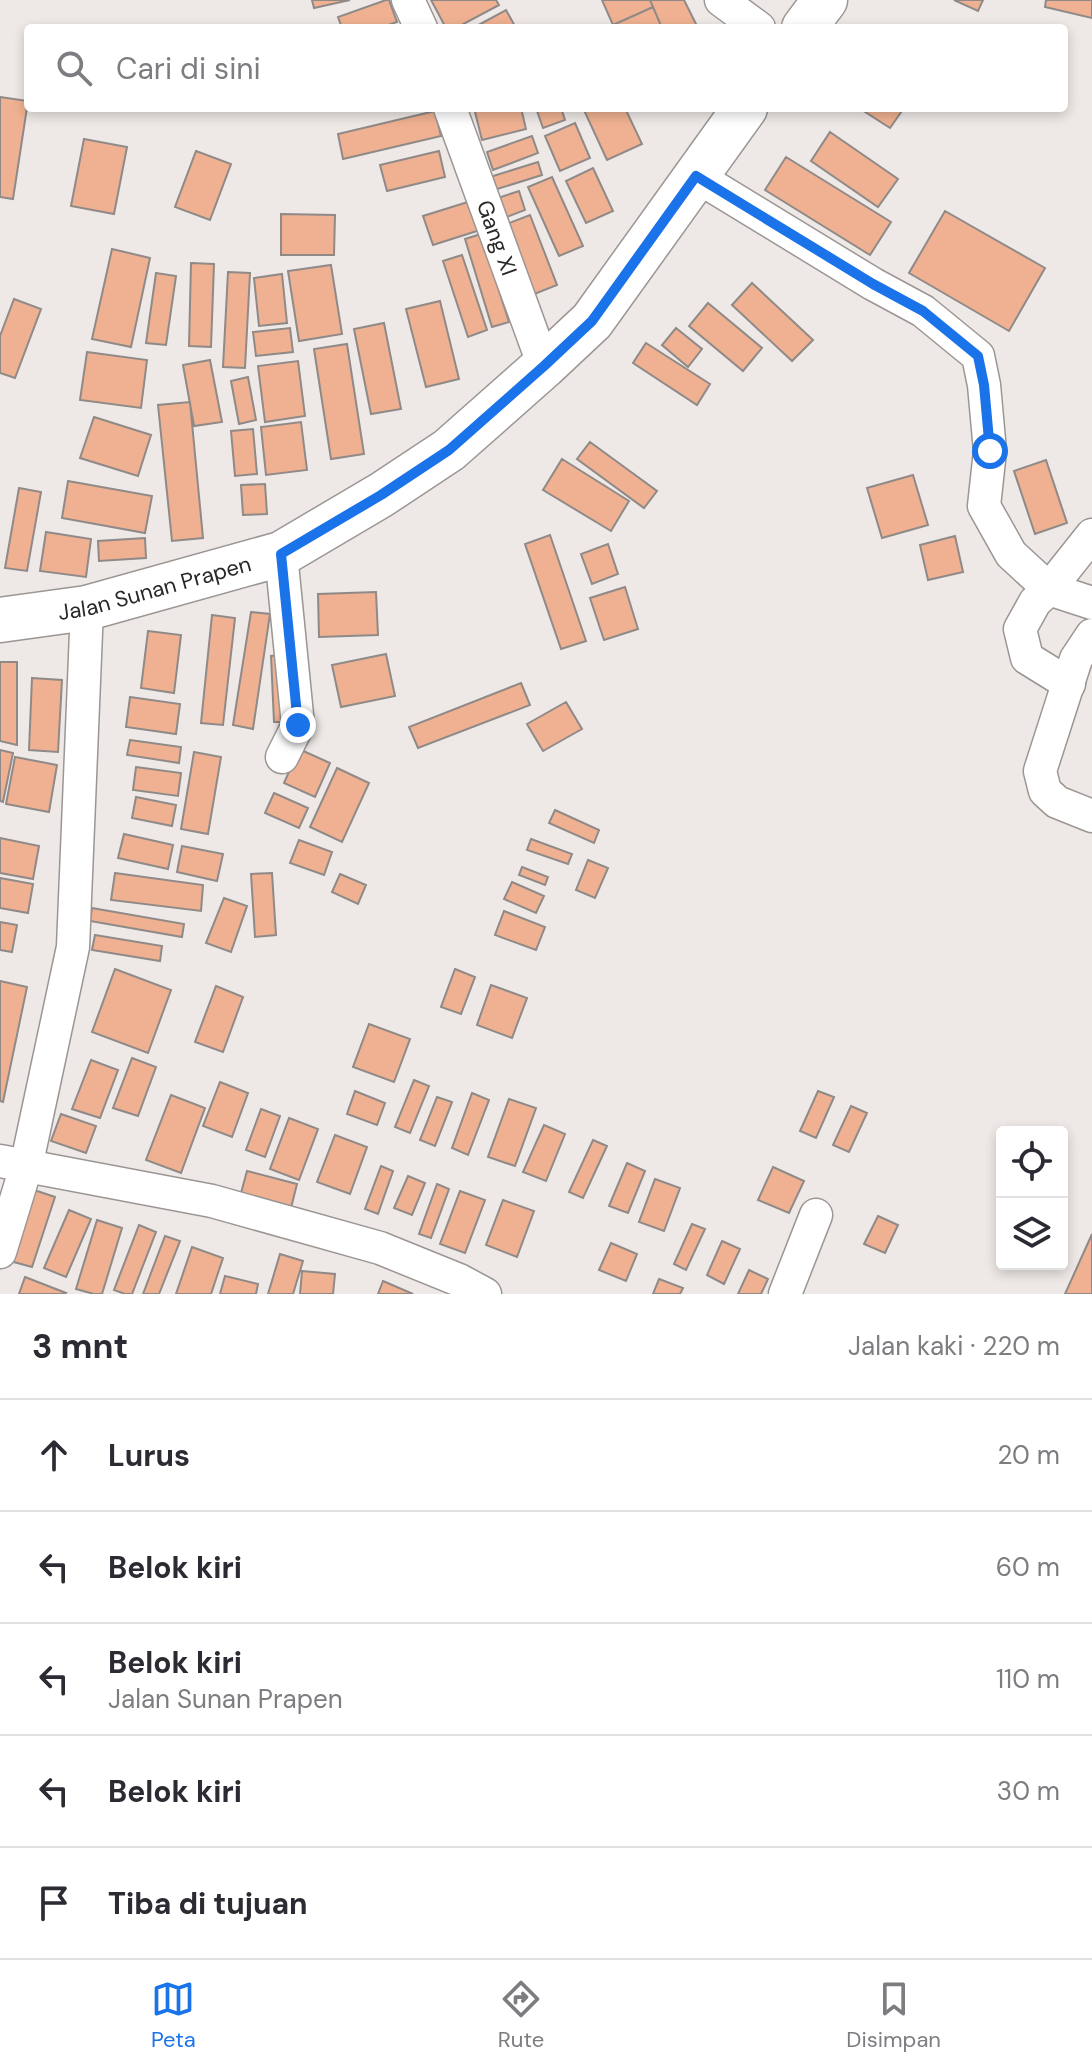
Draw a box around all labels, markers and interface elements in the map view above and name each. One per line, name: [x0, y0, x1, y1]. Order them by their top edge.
search box: [24, 24, 1068, 112]
icon: search: [52, 46, 96, 90]
text: Cari di sini: [116, 49, 261, 88]
street label: Gang XI: [470, 196, 524, 279]
route start: [972, 433, 1008, 469]
street label: Jalan Sunan Prapen: [56, 549, 254, 627]
route end: [280, 707, 316, 743]
map controls: [996, 1126, 1068, 1270]
button: locate: [996, 1126, 1068, 1198]
button: layers: [996, 1198, 1068, 1270]
text: 3 mnt: [32, 1324, 128, 1369]
text: Jalan kaki · 220 m: [848, 1329, 1060, 1363]
icon: ahead: [32, 1433, 76, 1477]
text: Lurus: [108, 1436, 190, 1475]
text: 20 m: [997, 1438, 1060, 1472]
icon: left: [32, 1545, 76, 1589]
text: Belok kiri: [108, 1548, 242, 1587]
text: 60 m: [996, 1550, 1060, 1584]
text: Belok kiri: [108, 1643, 242, 1682]
icon: left: [32, 1657, 76, 1701]
text: 110 m: [996, 1662, 1060, 1696]
text: Jalan Sunan Prapen: [108, 1682, 343, 1716]
icon: left: [32, 1769, 76, 1813]
text: Belok kiri: [108, 1772, 242, 1811]
text: 30 m: [997, 1774, 1060, 1808]
icon: arrive: [32, 1881, 76, 1925]
text: Tiba di tujuan: [108, 1884, 308, 1923]
tab: Peta: [151, 1977, 196, 2054]
tab: Rute: [498, 1977, 544, 2054]
tab: Disimpan: [846, 1977, 941, 2054]

